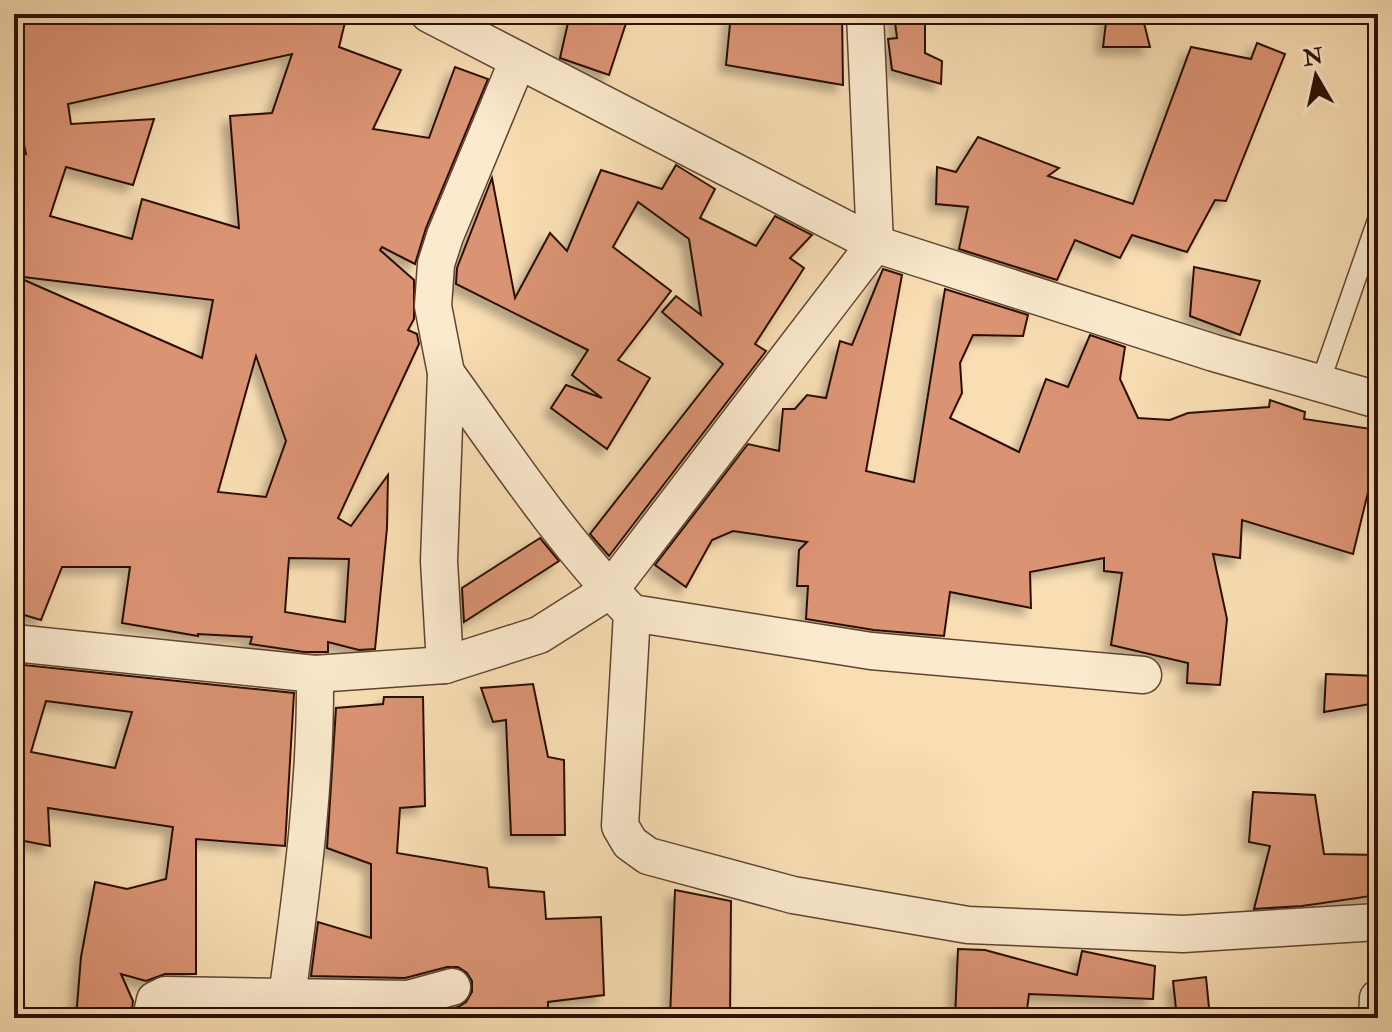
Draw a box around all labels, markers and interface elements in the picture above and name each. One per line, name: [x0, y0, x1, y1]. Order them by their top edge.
north arrow: [1276, 36, 1356, 116]
text: N: [1300, 42, 1325, 73]

